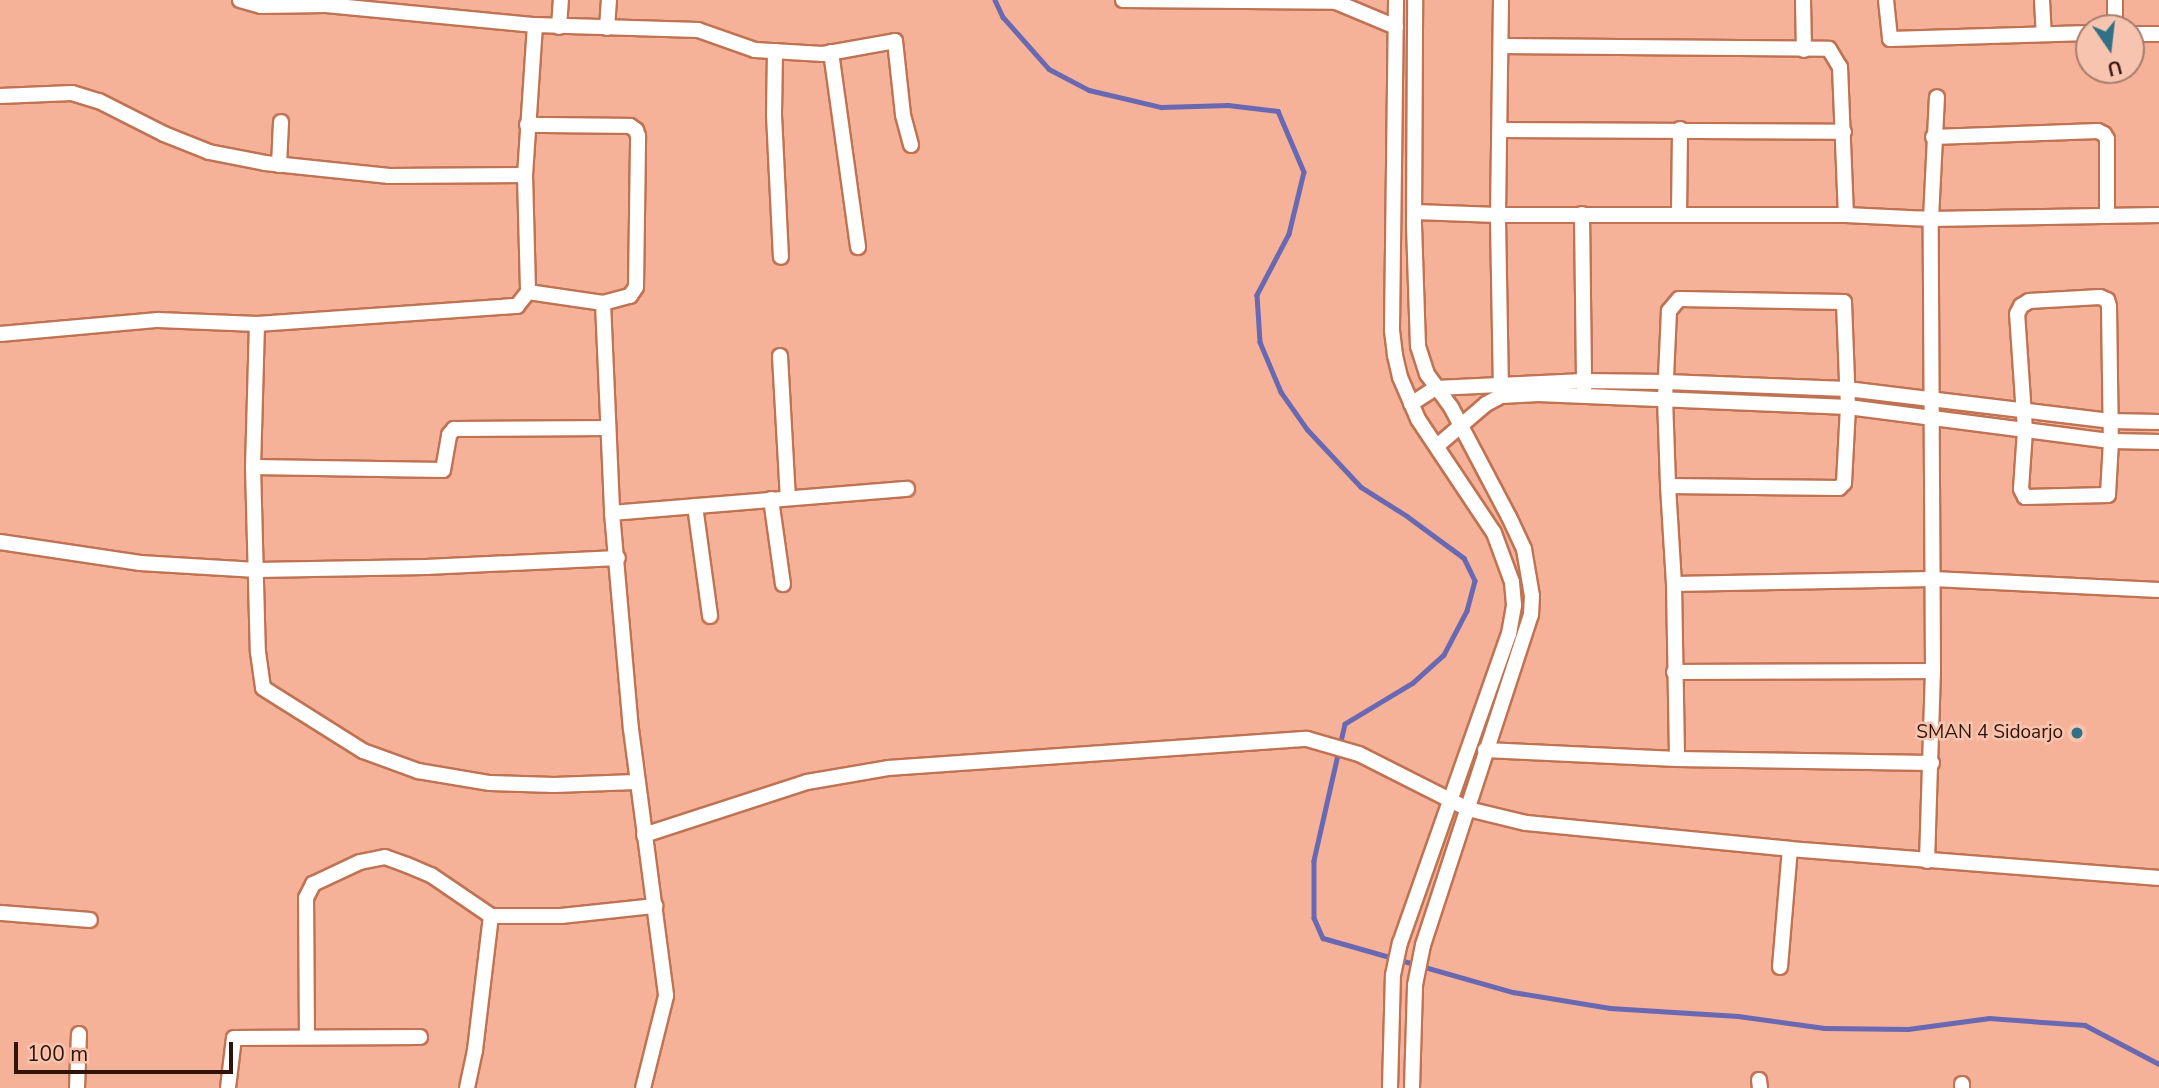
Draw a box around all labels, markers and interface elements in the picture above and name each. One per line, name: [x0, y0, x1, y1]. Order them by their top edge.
north arrow: [2075, 14, 2145, 84]
text: U: [2105, 53, 2125, 82]
place label: SMAN 4 Sidoarjo: [1916, 722, 2063, 744]
marker: SMAN 4 Sidoarjo: [2069, 725, 2085, 741]
scale bar: [18, 1028, 236, 1072]
text: 100 m: [27, 1040, 88, 1068]

